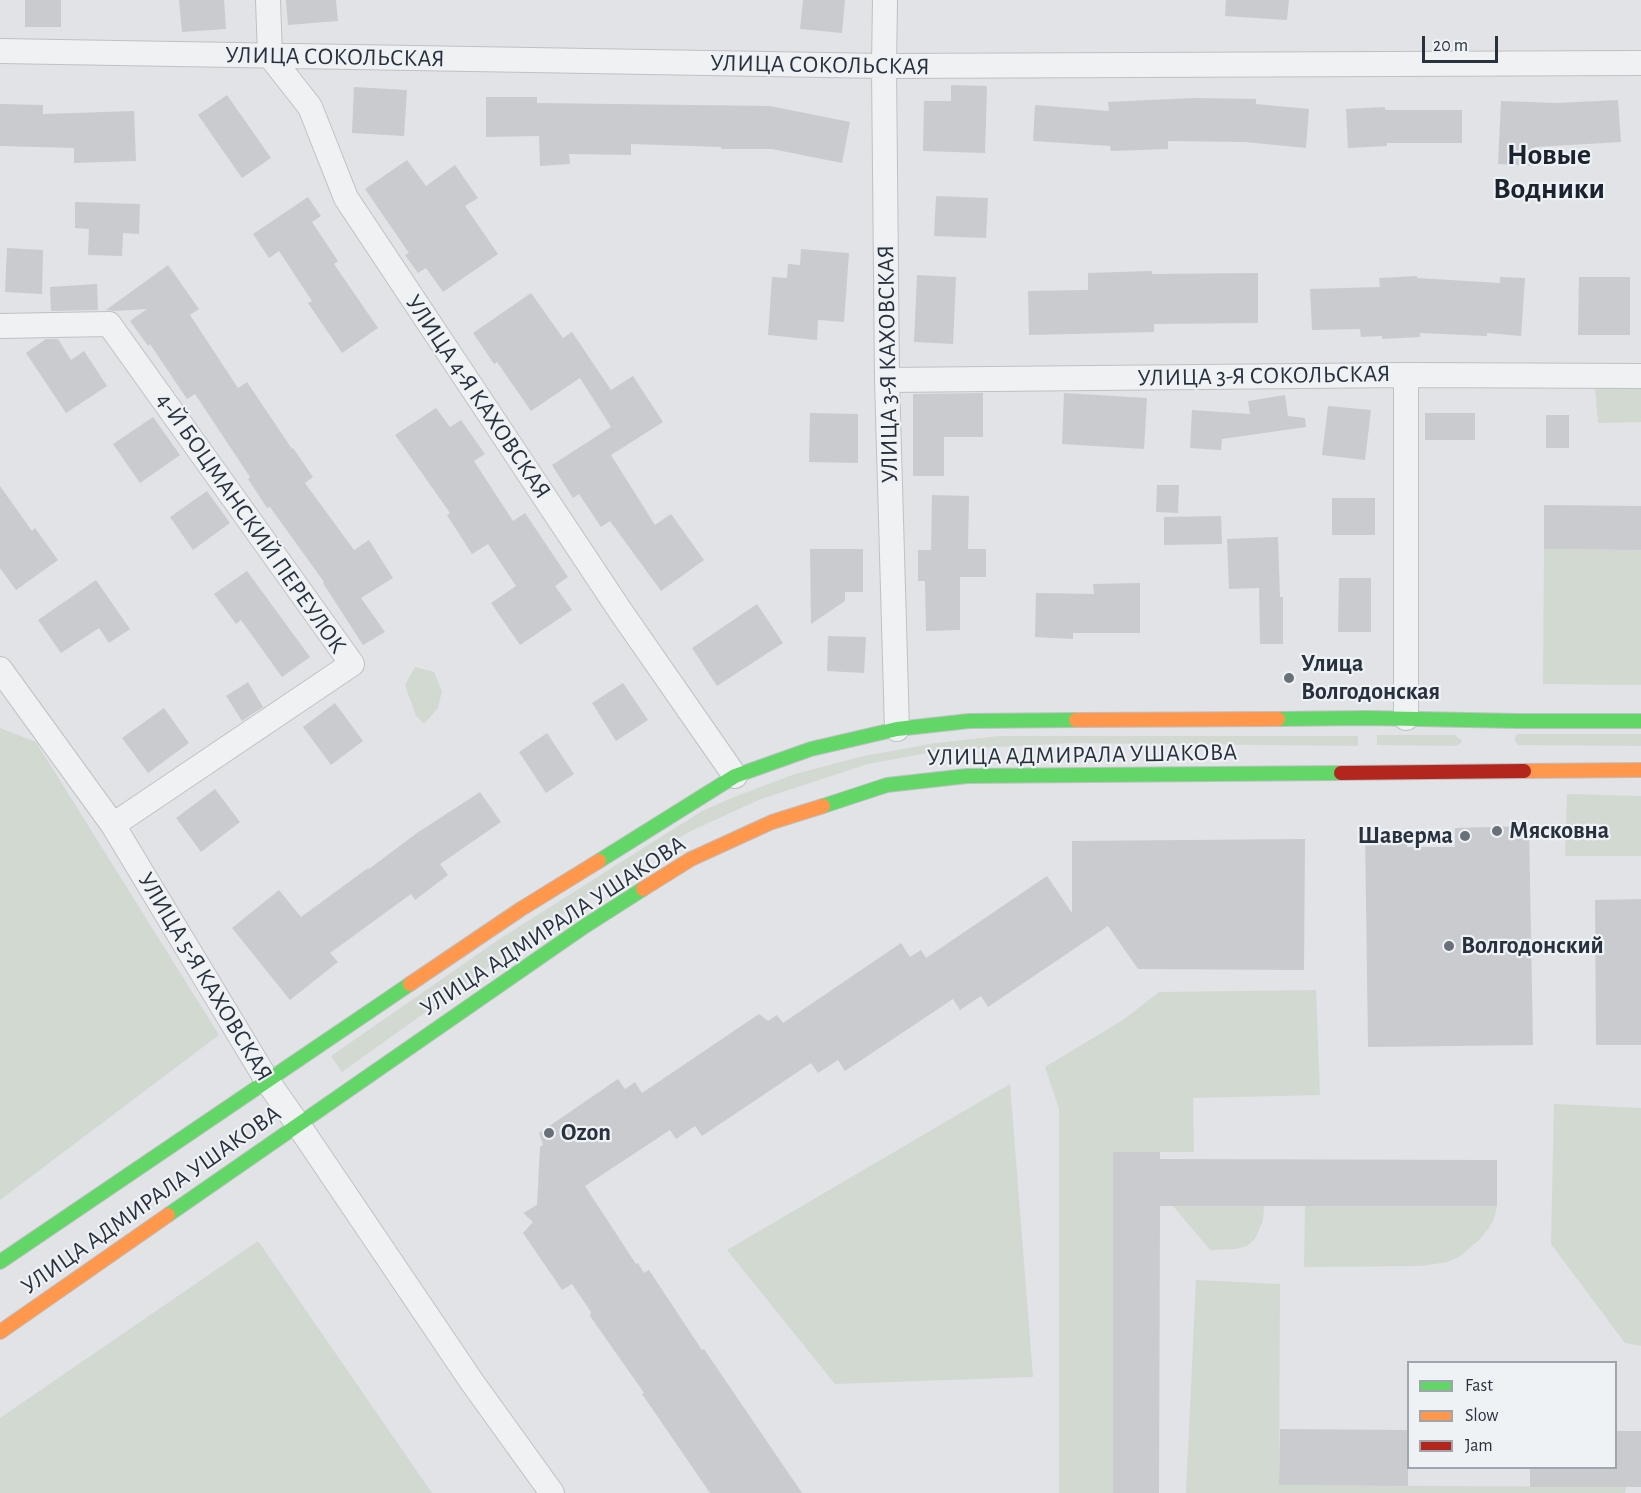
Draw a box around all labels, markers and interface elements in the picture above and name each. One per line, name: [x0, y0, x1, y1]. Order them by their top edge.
scale bar: [1425, 24, 1502, 62]
text: 20 m: [1433, 37, 1468, 55]
street label: УЛИЦА СОКОЛЬСКАЯ: [225, 41, 445, 73]
street label: УЛИЦА СОКОЛЬСКАЯ: [710, 49, 930, 81]
district label: Новые Водники: [1493, 137, 1605, 207]
street label: УЛИЦА 3-Я КАХОВСКАЯ: [872, 245, 904, 483]
street label: УЛИЦА 4-Я КАХОВСКАЯ: [399, 289, 557, 505]
street label: УЛИЦА 3-Я СОКОЛЬСКАЯ: [1137, 359, 1391, 393]
street label: 4-Й БОЦМАНСКИЙ ПЕРЕУЛОК: [150, 387, 352, 659]
place label: Улица Волгодонская: [1301, 650, 1440, 706]
marker: Улица Волгодонская: [1282, 671, 1296, 685]
street label: УЛИЦА АДМИРАЛА УШАКОВА: [927, 738, 1237, 772]
place label: Мясковна: [1509, 817, 1609, 845]
place label: Шаверма: [1358, 822, 1453, 850]
marker: Мясковна: [1490, 824, 1504, 838]
street label: УЛИЦА АДМИРАЛА УШАКОВА: [415, 829, 691, 1023]
marker: Шаверма: [1458, 829, 1472, 843]
street label: УЛИЦА 5-Я КАХОВСКАЯ: [131, 867, 279, 1087]
place label: Волгодонский: [1461, 932, 1604, 960]
marker: Волгодонский: [1442, 939, 1456, 953]
street label: УЛИЦА АДМИРАЛА УШАКОВА: [16, 1099, 286, 1301]
place label: Ozon: [561, 1119, 611, 1147]
marker: Ozon: [542, 1126, 556, 1140]
legend: [1407, 1361, 1617, 1469]
text: Fast: [1465, 1377, 1493, 1395]
text: Slow: [1465, 1407, 1498, 1425]
text: Jam: [1465, 1437, 1493, 1455]

